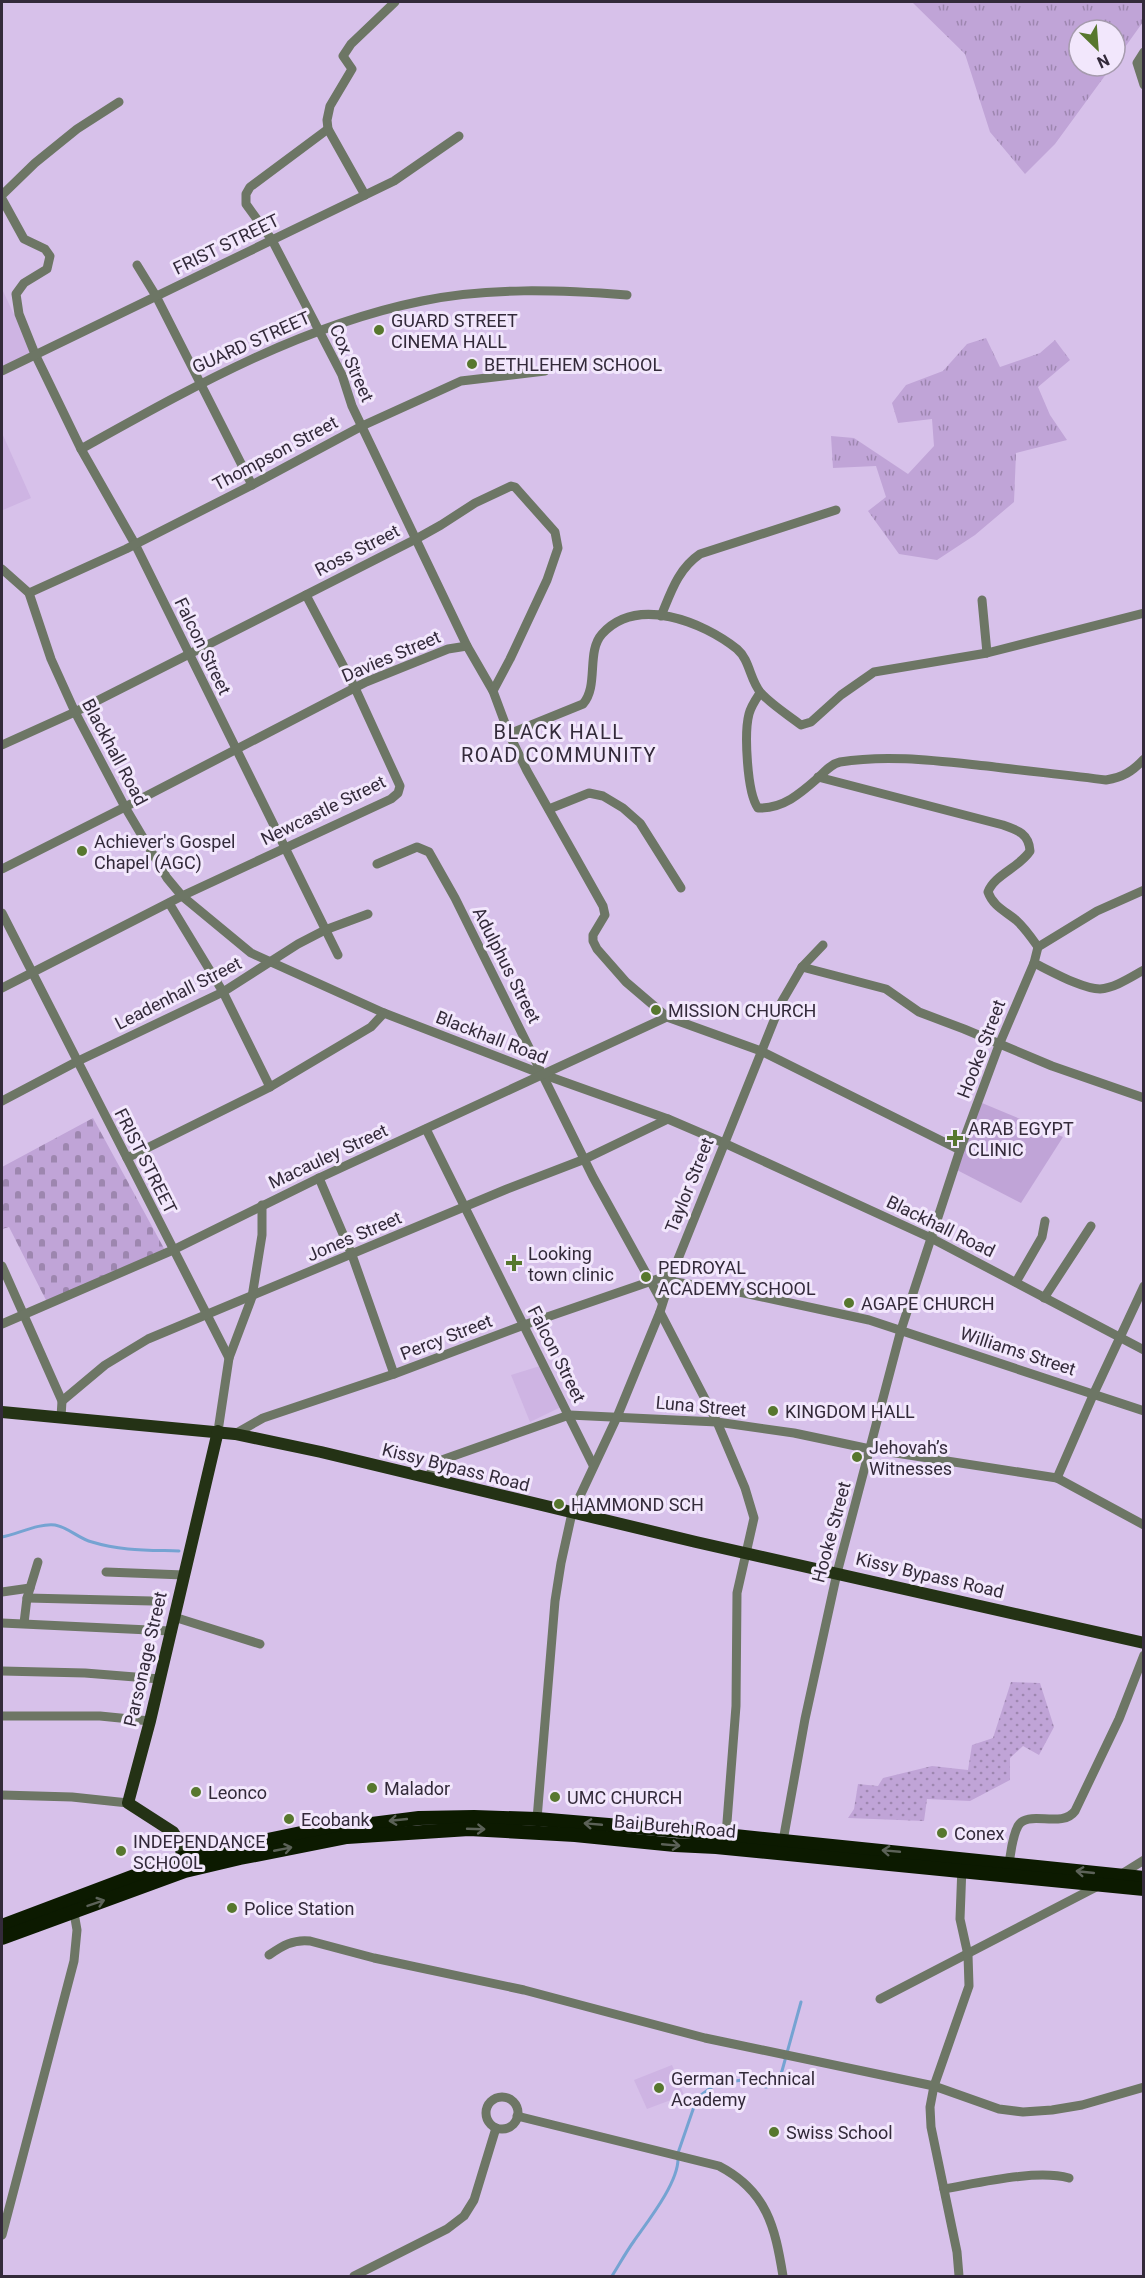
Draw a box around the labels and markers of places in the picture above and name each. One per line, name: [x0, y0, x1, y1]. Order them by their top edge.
place label: GUARD STREET CINEMA HALL: [391, 310, 518, 352]
marker: GUARD STREET CINEMA HALL: [372, 323, 386, 337]
place label: BETHLEHEM SCHOOL: [484, 354, 662, 375]
marker: BETHLEHEM SCHOOL: [465, 357, 479, 371]
place label: Achiever's Gospel Chapel (AGC): [94, 831, 235, 874]
marker: Achiever's Gospel Chapel (AGC): [75, 844, 89, 858]
place label: MISSION CHURCH: [668, 1000, 816, 1021]
marker: MISSION CHURCH: [649, 1003, 663, 1017]
place label: ARAB EGYPT CLINIC: [968, 1118, 1074, 1160]
marker: ARAB EGYPT CLINIC: [946, 1129, 964, 1147]
place label: Looking town clinic: [528, 1243, 614, 1285]
marker: Looking town clinic: [505, 1254, 523, 1272]
place label: PEDROYAL ACADEMY SCHOOL: [658, 1257, 816, 1299]
marker: PEDROYAL ACADEMY SCHOOL: [639, 1270, 653, 1284]
place label: AGAPE CHURCH: [861, 1293, 995, 1314]
marker: AGAPE CHURCH: [842, 1296, 856, 1310]
place label: KINGDOM HALL: [785, 1401, 915, 1422]
marker: KINGDOM HALL: [766, 1404, 780, 1418]
place label: Jehovah’s Witnesses: [869, 1437, 952, 1479]
marker: Jehovah’s Witnesses: [850, 1450, 864, 1464]
place label: HAMMOND SCH: [571, 1494, 704, 1515]
marker: HAMMOND SCH: [552, 1497, 566, 1511]
place label: Malador: [384, 1778, 450, 1799]
marker: Malador: [365, 1781, 379, 1795]
place label: Leonco: [208, 1782, 267, 1803]
marker: Leonco: [189, 1785, 203, 1799]
place label: UMC CHURCH: [567, 1787, 682, 1808]
marker: UMC CHURCH: [548, 1790, 562, 1804]
place label: Ecobank: [301, 1809, 371, 1830]
marker: Ecobank: [282, 1812, 296, 1826]
place label: Conex: [954, 1823, 1004, 1844]
marker: Conex: [935, 1826, 949, 1840]
place label: INDEPENDANCE SCHOOL: [133, 1831, 265, 1873]
marker: INDEPENDANCE SCHOOL: [114, 1844, 128, 1858]
place label: Police Station: [244, 1898, 355, 1919]
marker: Police Station: [225, 1901, 239, 1915]
place label: German Technical Academy: [671, 2068, 815, 2110]
marker: German Technical Academy: [652, 2081, 666, 2095]
place label: Swiss School: [786, 2122, 893, 2143]
marker: Swiss School: [767, 2125, 781, 2139]

